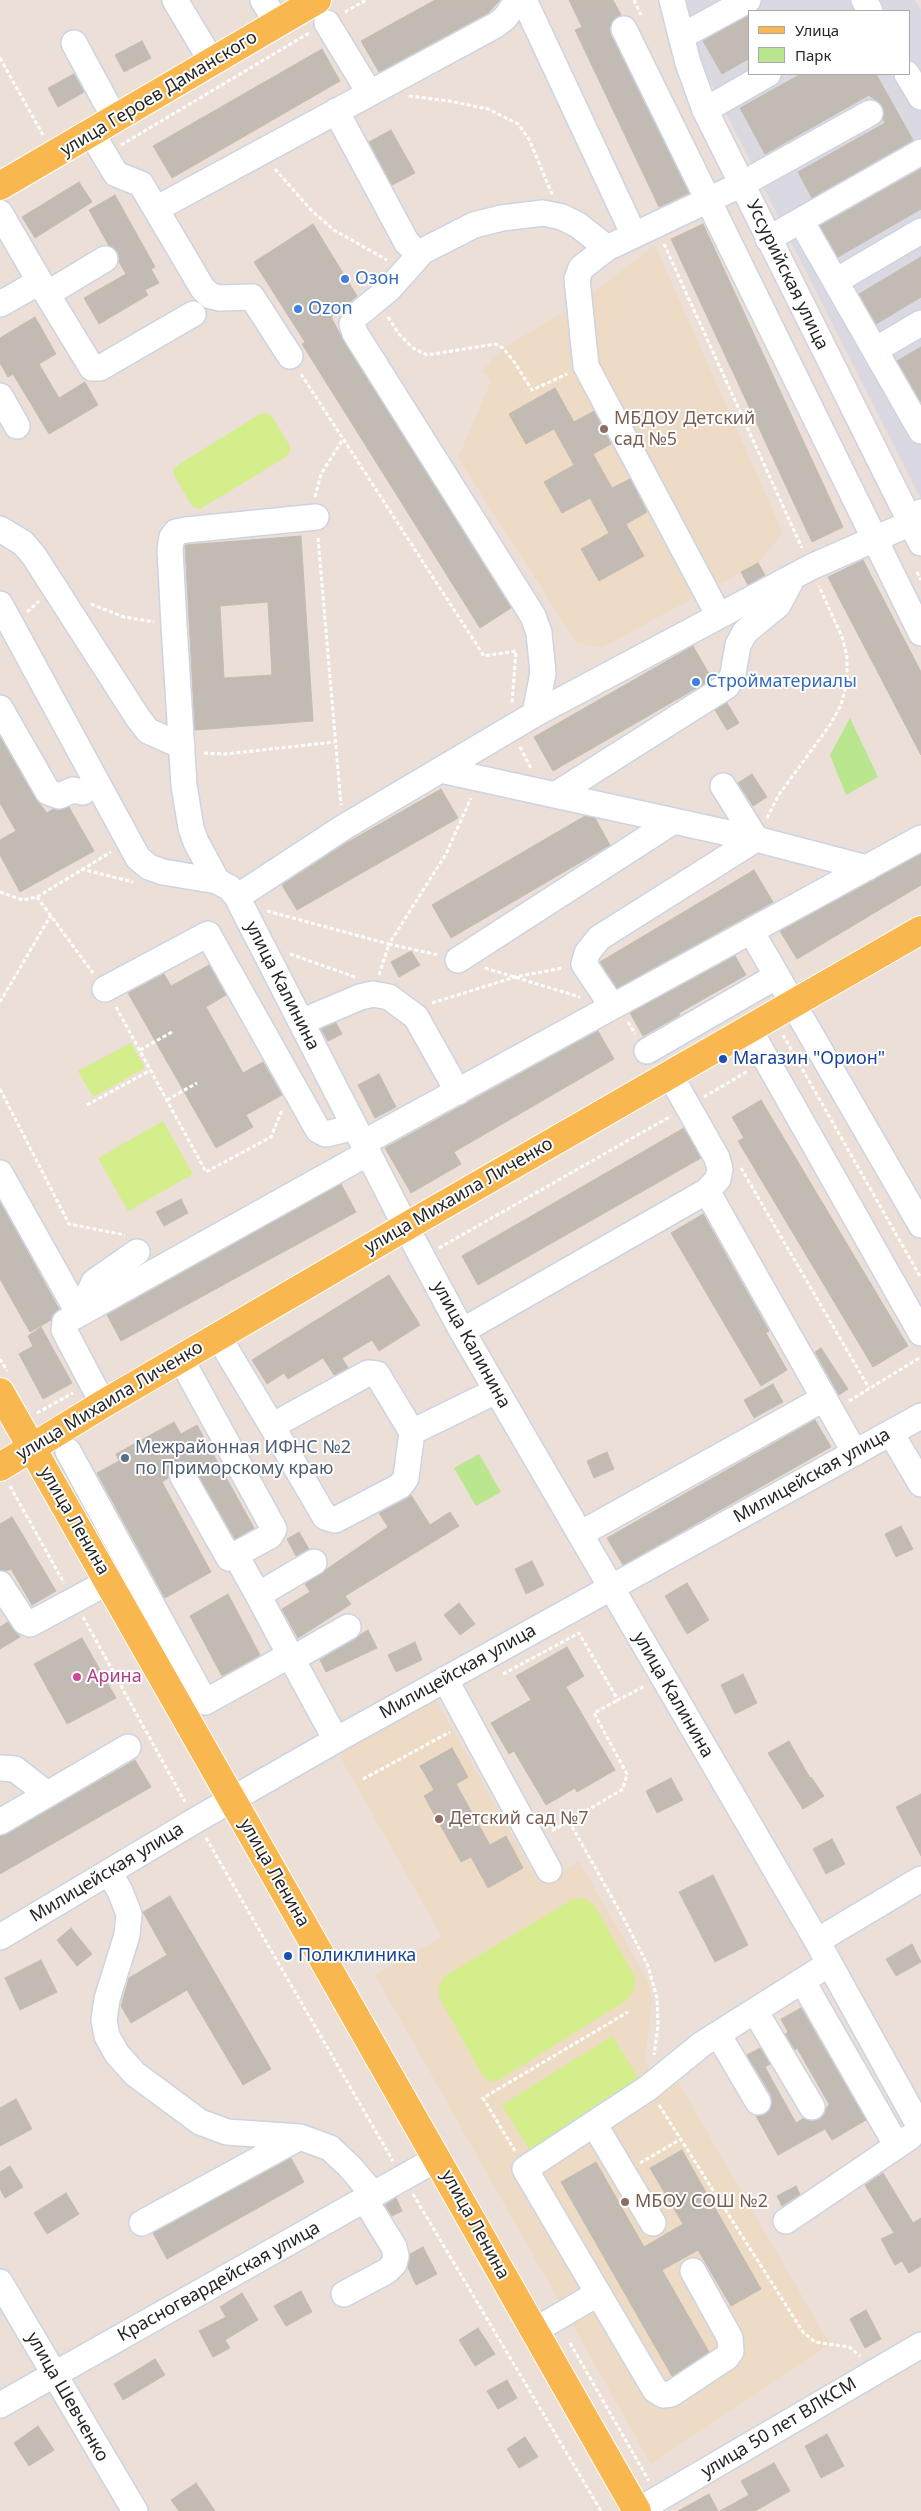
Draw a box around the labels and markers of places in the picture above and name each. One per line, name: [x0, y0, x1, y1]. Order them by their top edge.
place label: Озон: [355, 268, 399, 290]
marker: Озон: [339, 273, 351, 285]
place label: Ozon: [308, 298, 353, 320]
marker: Ozon: [292, 303, 304, 315]
place label: МБДОУ Детский сад №5: [614, 408, 755, 450]
marker: МБДОУ Детский сад №5: [598, 423, 610, 435]
place label: Стройматериалы: [706, 671, 857, 693]
marker: Стройматериалы: [690, 676, 702, 688]
place label: Магазин "Орион": [733, 1048, 885, 1070]
marker: Магазин "Орион": [717, 1053, 729, 1065]
place label: Межрайонная ИФНС №2 по Приморскому краю: [135, 1437, 351, 1480]
marker: Межрайонная ИФНС №2 по Приморскому краю: [119, 1452, 131, 1464]
place label: Арина: [87, 1666, 142, 1688]
marker: Арина: [71, 1671, 83, 1683]
place label: Детский сад №7: [449, 1808, 589, 1830]
marker: Детский сад №7: [433, 1813, 445, 1825]
place label: Поликлиника: [298, 1945, 416, 1967]
marker: Поликлиника: [282, 1950, 294, 1962]
place label: МБОУ СОШ №2: [635, 2191, 768, 2213]
marker: МБОУ СОШ №2: [619, 2196, 631, 2208]

